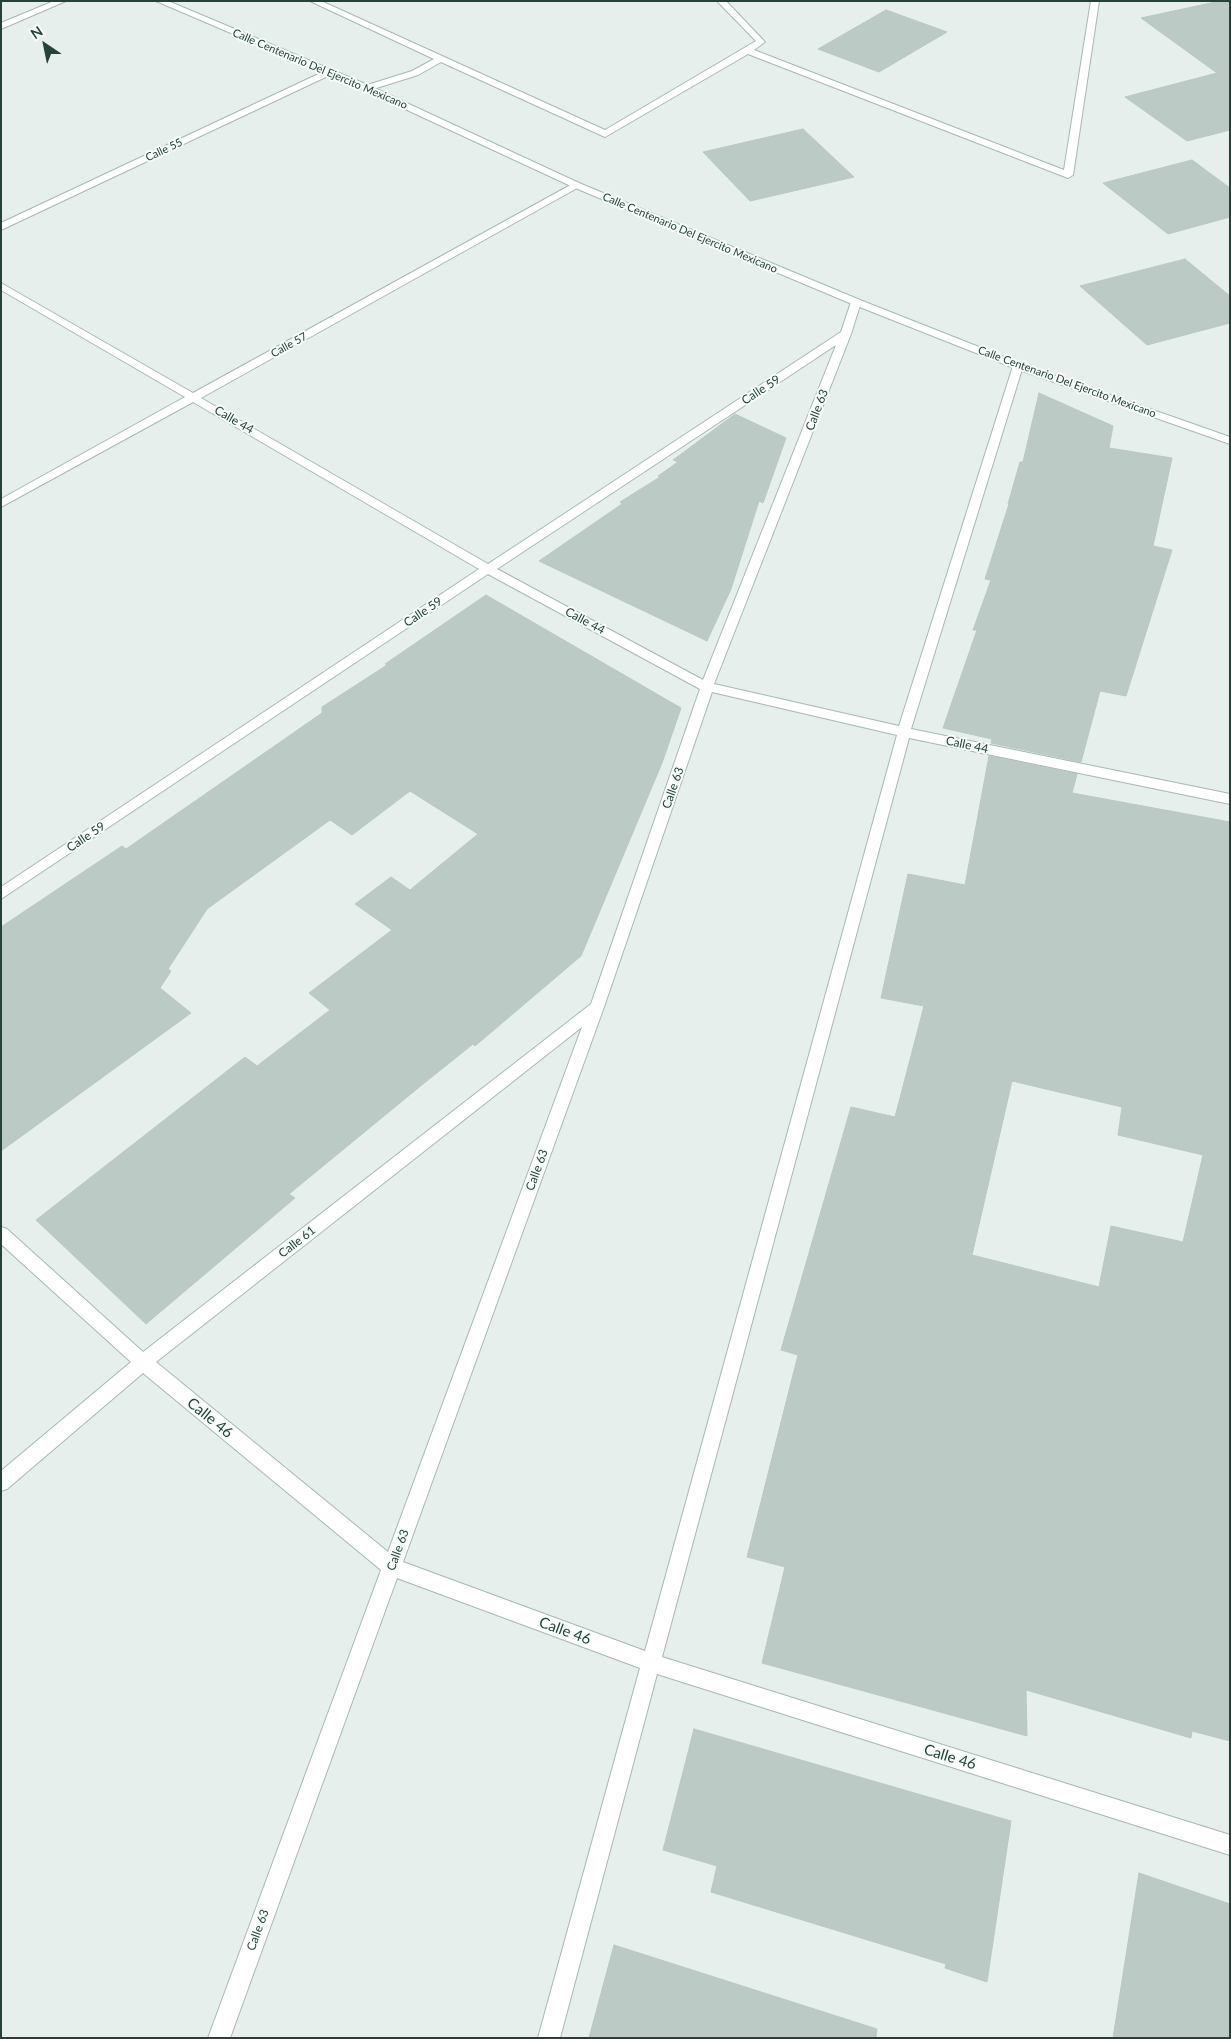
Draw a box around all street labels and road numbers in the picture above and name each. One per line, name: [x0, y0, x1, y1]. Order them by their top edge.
street label: Calle Centenario Del Ejercito Mexicano: [231, 26, 409, 112]
street label: Calle 55: [143, 136, 185, 164]
street label: Calle Centenario Del Ejercito Mexicano: [601, 190, 779, 276]
street label: Calle 57: [269, 330, 309, 360]
street label: Calle Centenario Del Ejercito Mexicano: [976, 344, 1158, 420]
street label: Calle 59: [739, 372, 783, 408]
street label: Calle 63: [803, 387, 831, 433]
street label: Calle 44: [212, 403, 256, 437]
street label: Calle 59: [401, 594, 445, 630]
street label: Calle 44: [563, 605, 607, 637]
street label: Calle 44: [944, 733, 990, 757]
street label: Calle 63: [659, 765, 687, 811]
street label: Calle 59: [64, 819, 108, 855]
street label: Calle 63: [523, 1147, 551, 1193]
street label: Calle 61: [276, 1223, 318, 1261]
street label: Calle 46: [183, 1394, 237, 1442]
street label: Calle 63: [384, 1527, 412, 1573]
street label: Calle 46: [537, 1613, 593, 1649]
street label: Calle 46: [922, 1741, 978, 1773]
street label: Calle 63: [244, 1907, 272, 1953]

